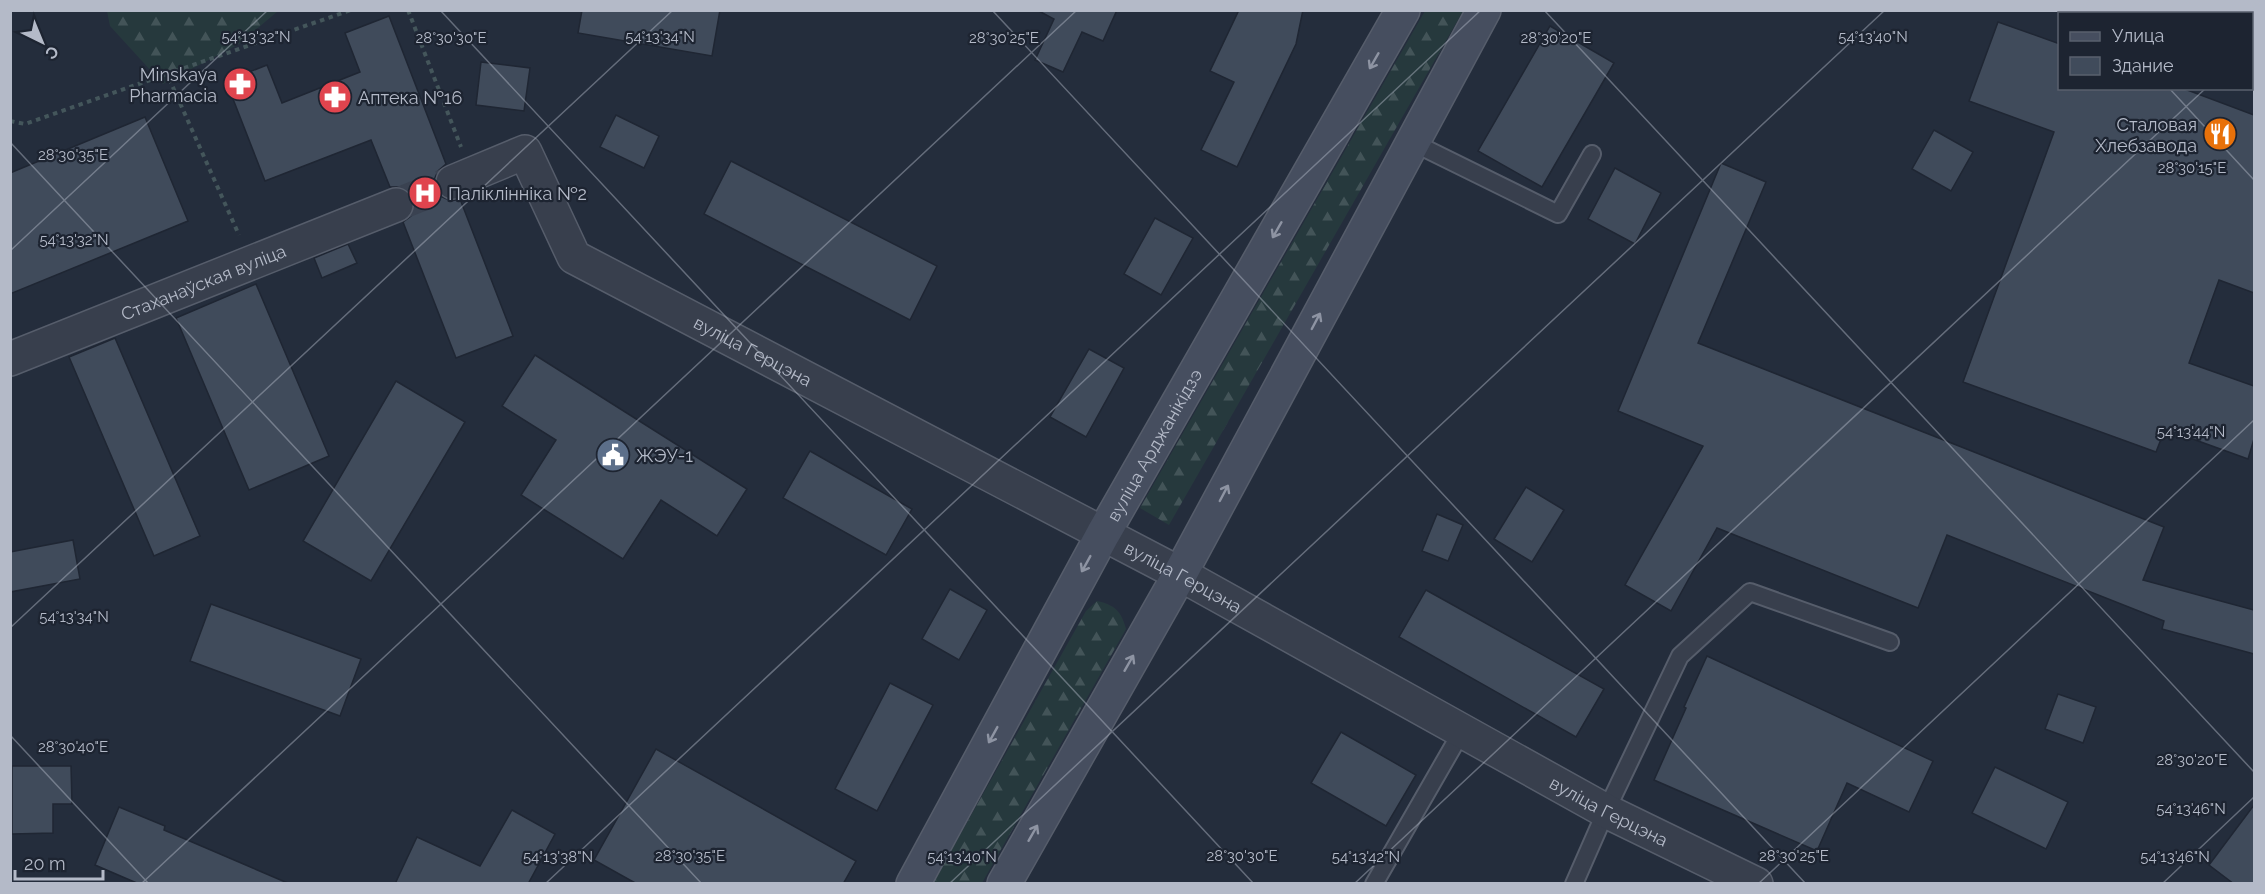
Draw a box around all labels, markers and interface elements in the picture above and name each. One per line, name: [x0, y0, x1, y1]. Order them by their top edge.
north arrow: [12, 12, 72, 72]
legend: [2058, 12, 2253, 90]
text: Улица: [2112, 25, 2164, 46]
text: 54°13'32"N: [221, 28, 291, 46]
text: 54°13'34"N: [625, 28, 695, 46]
text: 54°13'40"N: [1838, 28, 1908, 46]
text: 28°30'30"E: [415, 29, 487, 47]
text: 28°30'25"E: [969, 29, 1039, 47]
text: 28°30'20"E: [1521, 29, 1591, 47]
text: С: [41, 42, 62, 63]
one-way arrow: [1368, 52, 1380, 69]
text: Здание: [2112, 55, 2174, 76]
place label: Minskaya Pharmacia: [129, 64, 217, 106]
pharmacy icon: Minskaya Pharmacia: [222, 66, 258, 102]
pharmacy icon: Аптека №16: [317, 79, 353, 115]
place label: Аптека №16: [358, 87, 462, 108]
place label: Сталовая Хлебзавода: [2095, 114, 2197, 156]
restaurant icon: Сталовая Хлебзавода: [2202, 116, 2238, 152]
text: 28°30'35"E: [38, 146, 108, 164]
text: 28°30'15"E: [2158, 159, 2226, 177]
hospital icon: Паліклінніка №2: [407, 175, 443, 211]
place label: Паліклінніка №2: [448, 183, 587, 204]
one-way arrow: [1271, 221, 1283, 238]
text: 54°13'32"N: [39, 231, 109, 249]
street label: Стаханаўская вуліца: [118, 240, 289, 324]
street label: вуліца Герцэна: [691, 311, 816, 390]
one-way arrow: [1310, 313, 1322, 330]
street label: вуліца Арджанікідзэ: [1102, 365, 1206, 525]
text: 54°13'44"N: [2157, 423, 2225, 441]
public building icon: ЖЭУ-1: [595, 437, 631, 473]
place label: ЖЭУ-1: [636, 445, 693, 466]
one-way arrow: [1218, 485, 1230, 502]
street label: вуліца Герцэна: [1121, 536, 1246, 617]
one-way arrow: [1080, 554, 1091, 572]
text: 54°13'34"N: [39, 608, 109, 626]
one-way arrow: [1123, 655, 1135, 672]
one-way arrow: [987, 726, 999, 743]
text: 28°30'40"E: [38, 738, 108, 756]
text: 28°30'20"E: [2157, 751, 2227, 769]
street label: вуліца Герцэна: [1546, 772, 1672, 850]
text: 54°13'46"N: [2156, 800, 2226, 818]
one-way arrow: [1027, 825, 1039, 842]
scale bar: [15, 843, 104, 881]
text: 28°30'35"E: [655, 847, 725, 865]
text: 28°30'30"E: [1206, 847, 1278, 865]
text: 28°30'25"E: [1759, 847, 1829, 865]
text: 54°13'38"N: [523, 848, 593, 866]
text: 54°13'40"N: [927, 848, 997, 866]
text: 54°13'42"N: [1332, 848, 1400, 866]
text: 54°13'46"N: [2140, 848, 2210, 866]
text: 20 m: [24, 853, 66, 874]

